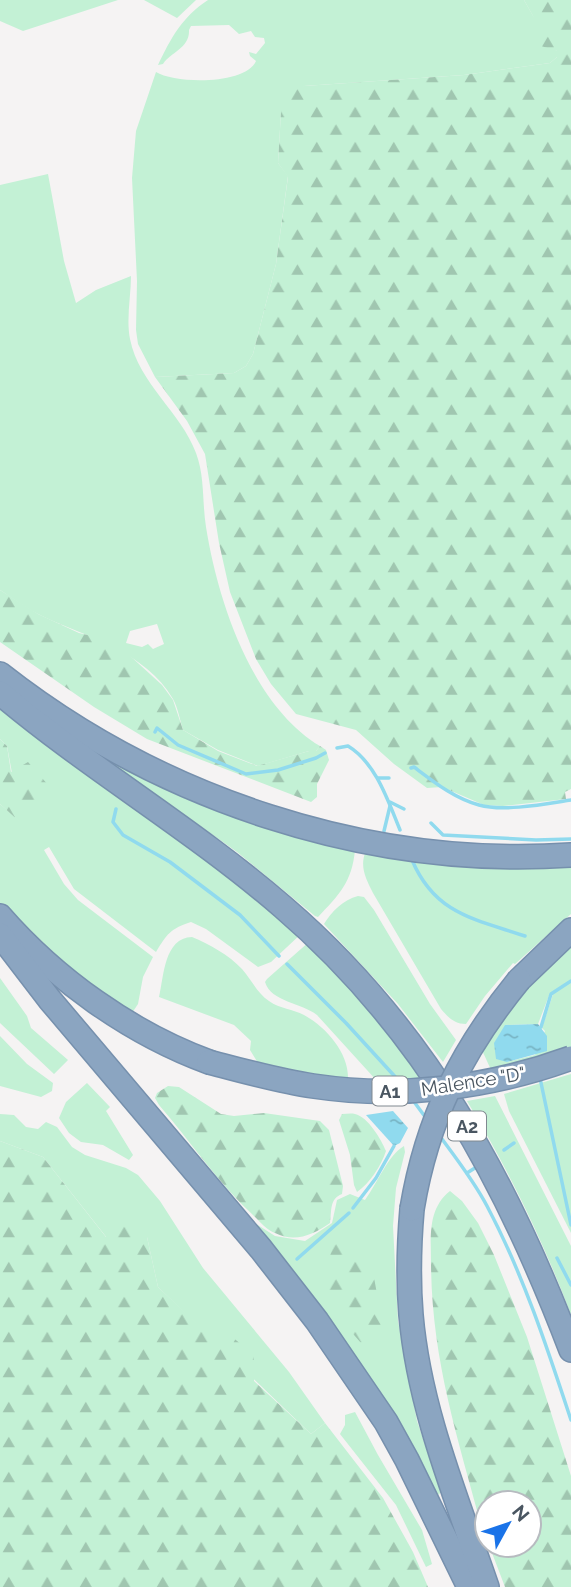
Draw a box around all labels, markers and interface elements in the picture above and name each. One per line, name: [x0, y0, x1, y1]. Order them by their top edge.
street label: Malence "D": [419, 1062, 527, 1100]
road number: A1: [372, 1076, 408, 1106]
road number: A2: [448, 1112, 486, 1140]
north arrow: [473, 1489, 543, 1559]
text: N: [508, 1500, 534, 1526]

